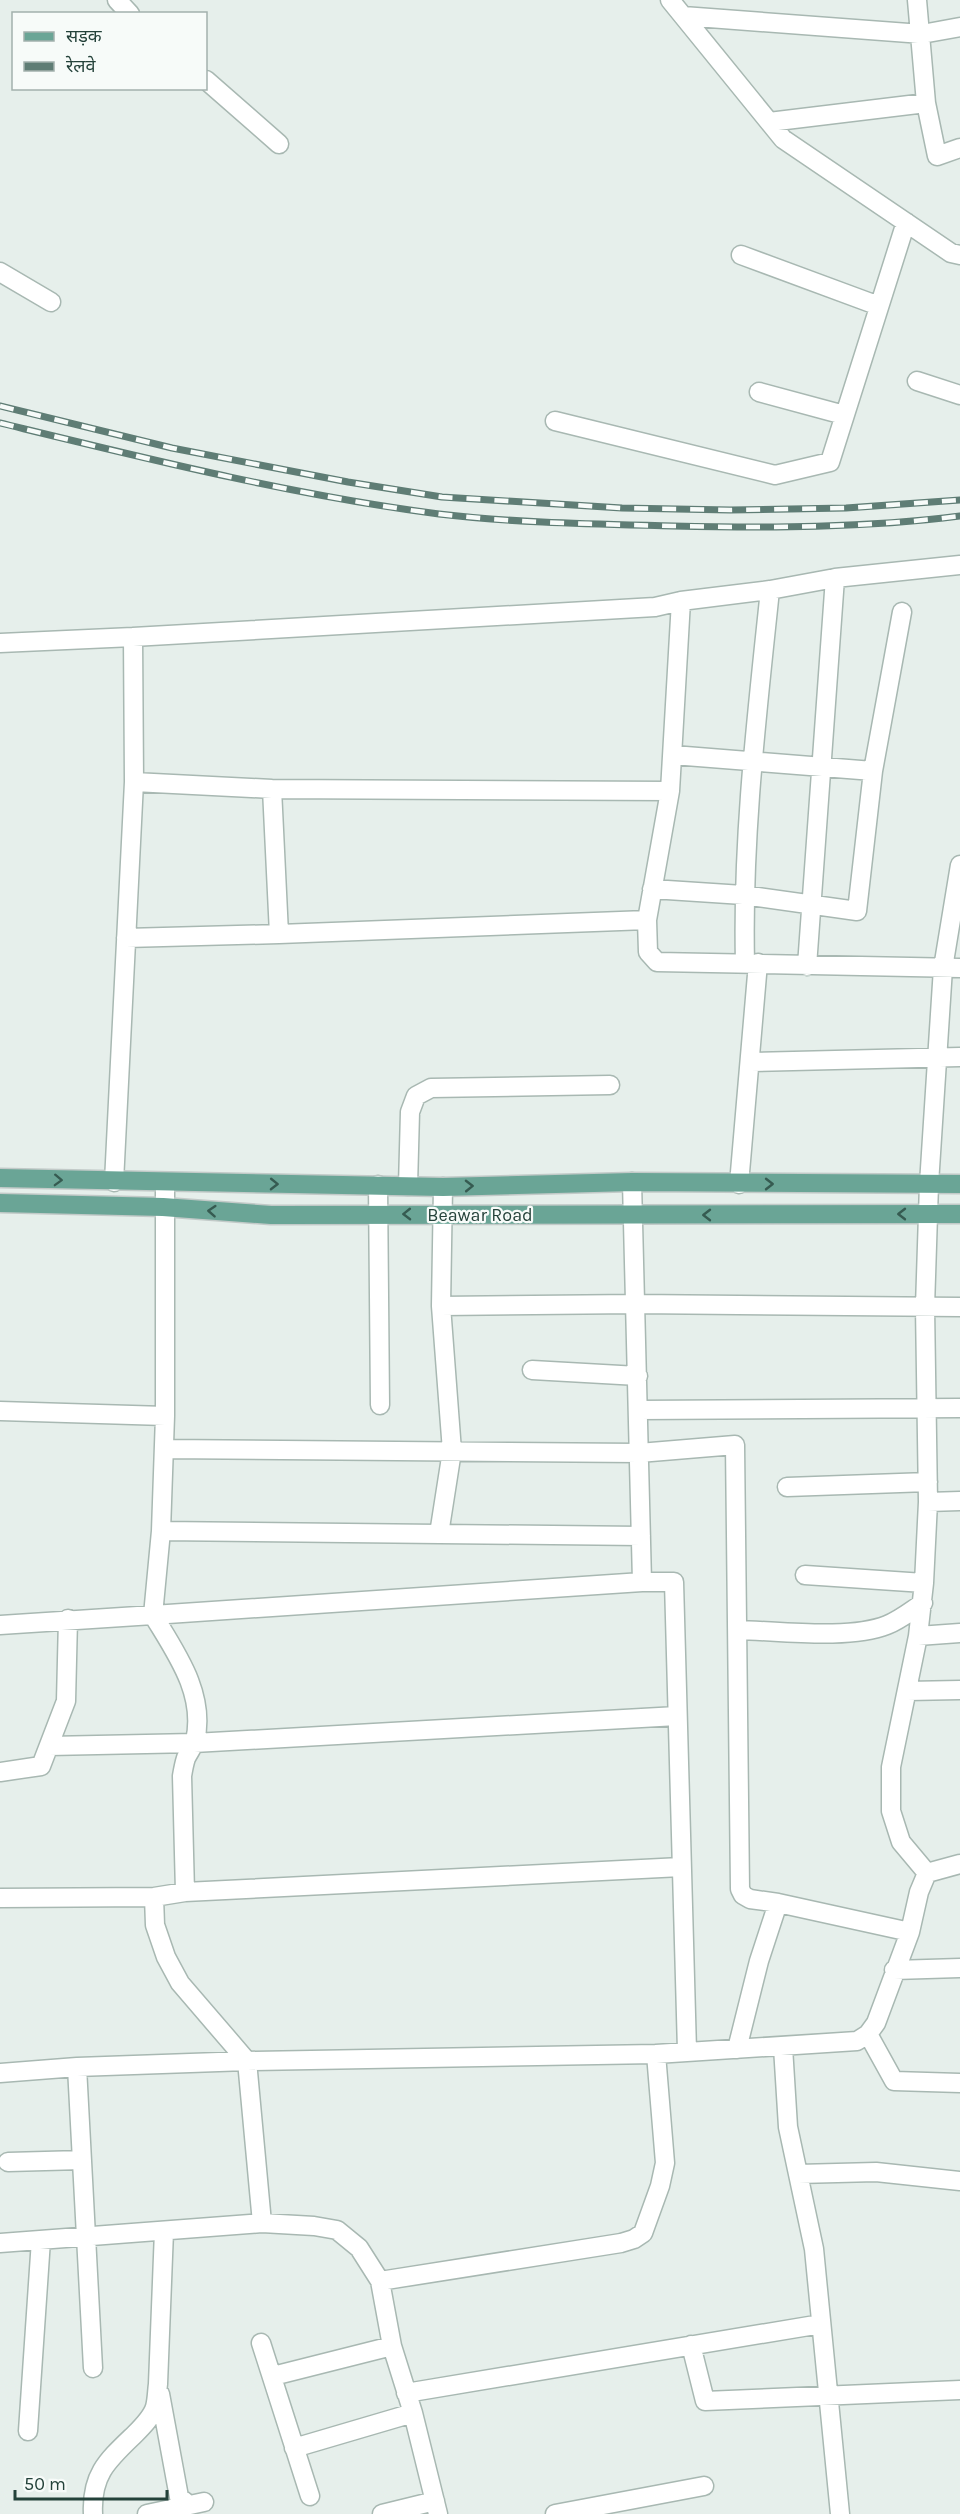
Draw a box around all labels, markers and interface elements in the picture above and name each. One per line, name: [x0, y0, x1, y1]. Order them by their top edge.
legend: [12, 12, 207, 90]
text: सड़क: [66, 25, 103, 47]
text: रेलवे: [65, 55, 97, 77]
one-way arrow: [54, 1174, 63, 1186]
one-way arrow: [270, 1178, 279, 1190]
one-way arrow: [765, 1178, 774, 1190]
one-way arrow: [465, 1180, 474, 1192]
street label: Beawar Road: [427, 1204, 533, 1226]
one-way arrow: [207, 1205, 216, 1218]
one-way arrow: [402, 1208, 411, 1221]
one-way arrow: [897, 1208, 906, 1220]
one-way arrow: [702, 1209, 711, 1221]
scale bar: [15, 2463, 166, 2501]
text: 50 m: [24, 2473, 66, 2495]

